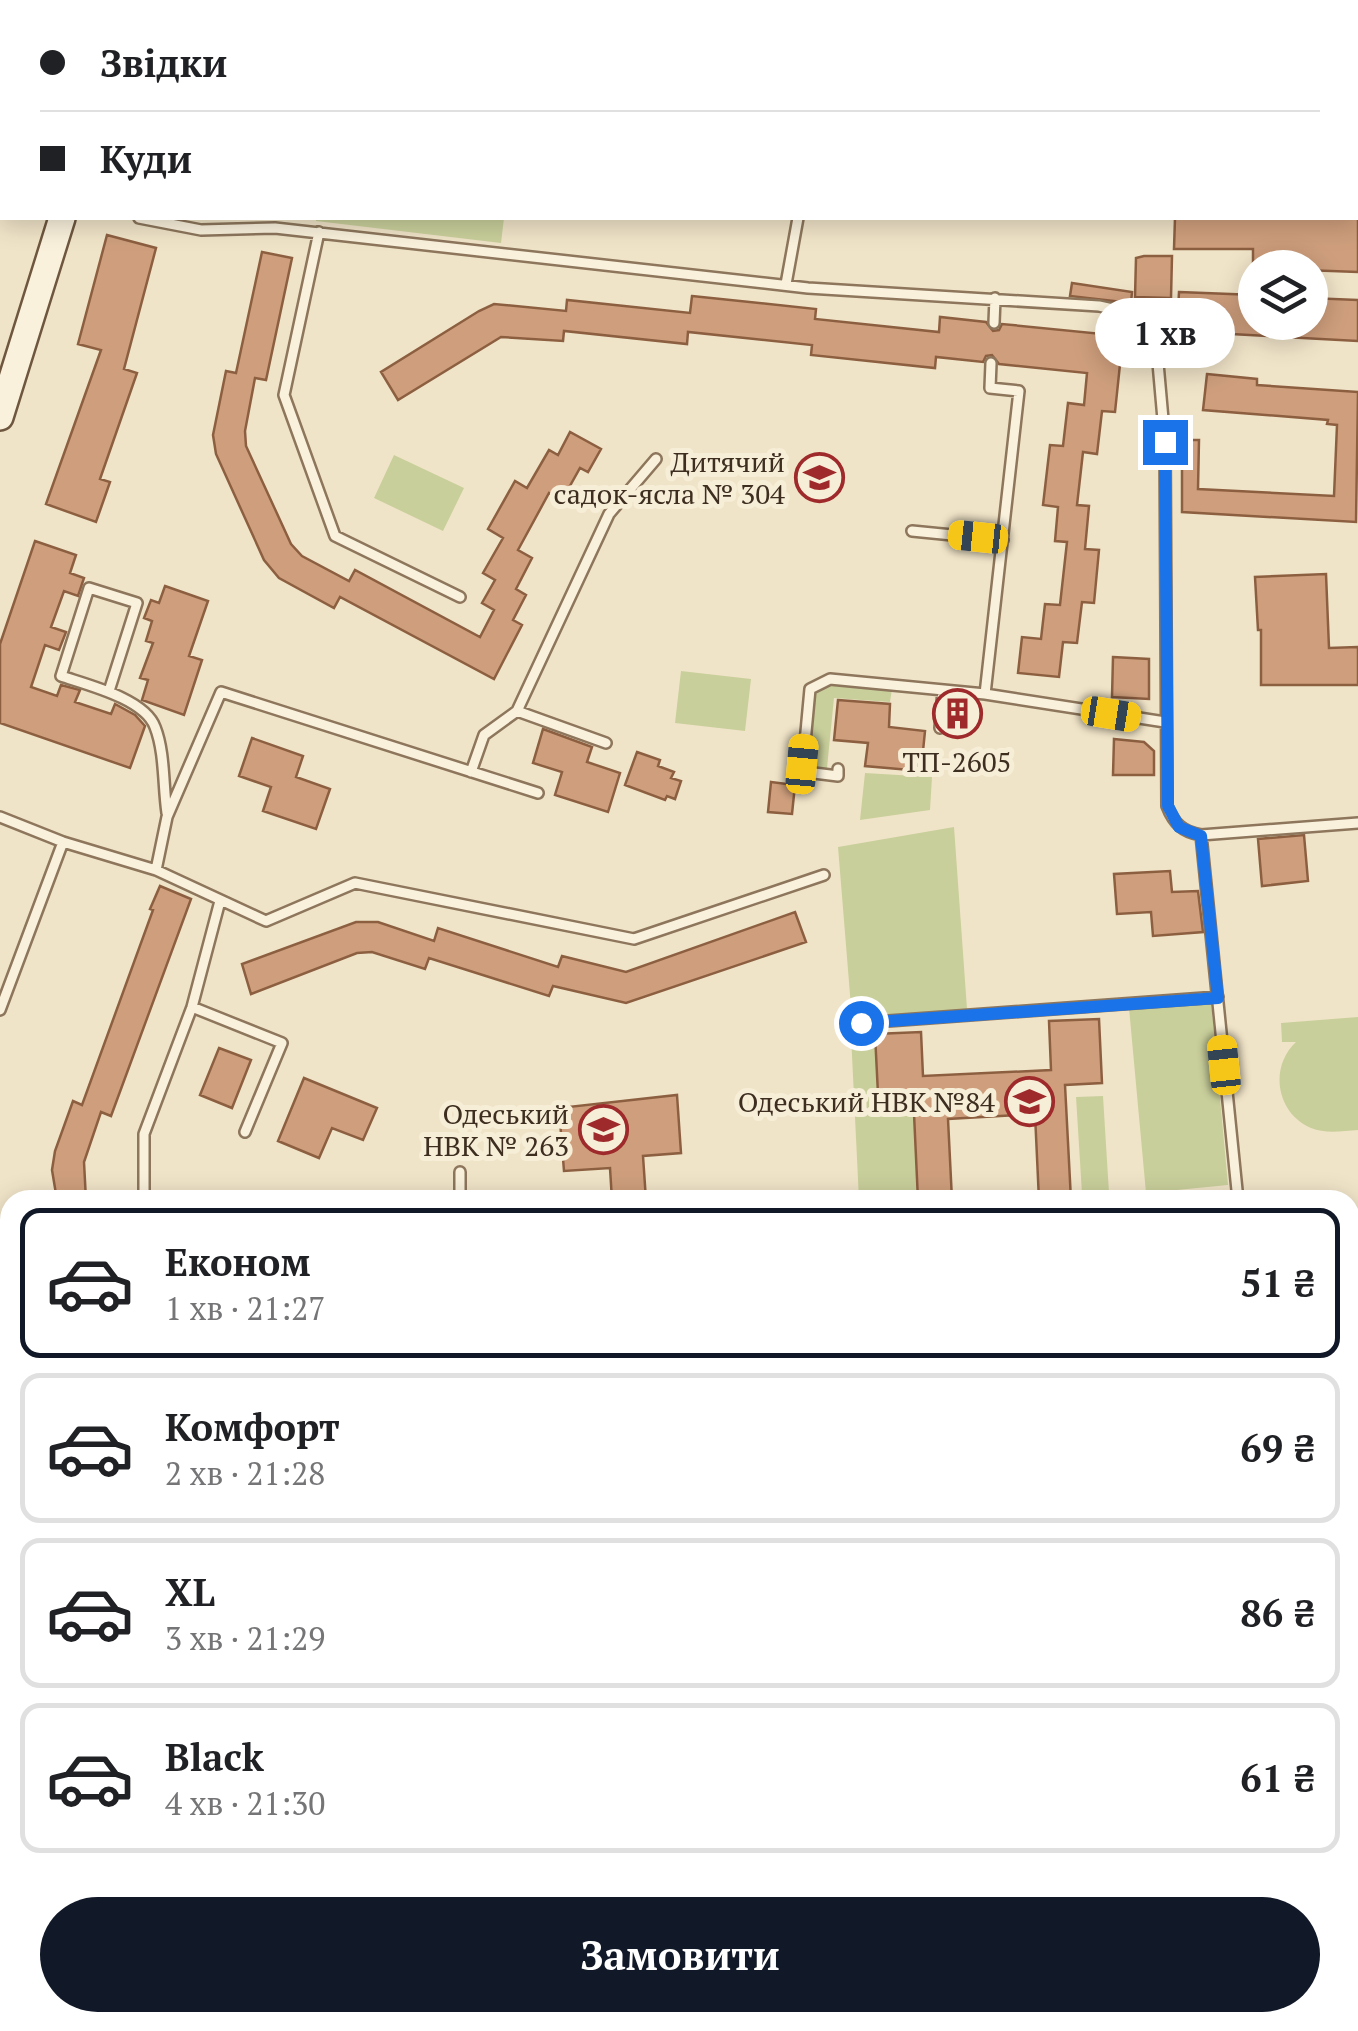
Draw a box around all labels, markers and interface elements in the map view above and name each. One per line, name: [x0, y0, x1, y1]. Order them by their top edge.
text: Звідки: [100, 38, 227, 88]
text: Куди: [100, 134, 192, 184]
map controls: [1238, 250, 1328, 340]
button: layers: [1238, 250, 1328, 340]
callout: 1 хв: [1095, 297, 1235, 367]
text: 1 хв: [1134, 312, 1196, 354]
route end: [1143, 420, 1188, 465]
place label: Дитячий садок-ясла № 304: [554, 443, 785, 512]
school or university icon: Дитячий садок-ясла № 304: [794, 452, 846, 504]
car: [947, 519, 1009, 555]
building icon: ТП-2605: [931, 688, 983, 740]
car: [1079, 694, 1143, 734]
car: [784, 733, 820, 795]
place label: ТП-2605: [902, 743, 1012, 780]
route start: [839, 1001, 884, 1046]
car: [1206, 1034, 1242, 1096]
school or university icon: Одеський НВК №84: [1004, 1076, 1056, 1128]
place label: Одеський НВК №84: [738, 1083, 995, 1120]
place label: Одеський НВК № 263: [423, 1095, 569, 1164]
school or university icon: Одеський НВК № 263: [578, 1104, 630, 1156]
text: Економ: [165, 1237, 311, 1287]
icon: car: [45, 1238, 135, 1328]
text: 51 ₴: [1240, 1258, 1315, 1308]
text: 1 хв · 21:27: [165, 1287, 325, 1329]
text: Комфорт: [165, 1402, 340, 1452]
icon: car: [45, 1403, 135, 1493]
text: 69 ₴: [1240, 1423, 1315, 1473]
text: 2 хв · 21:28: [165, 1452, 325, 1494]
text: XL: [165, 1567, 215, 1617]
icon: car: [45, 1568, 135, 1658]
text: 86 ₴: [1240, 1588, 1315, 1638]
text: 3 хв · 21:29: [165, 1617, 325, 1659]
text: Black: [165, 1732, 264, 1782]
icon: car: [45, 1733, 135, 1823]
text: 61 ₴: [1240, 1753, 1315, 1803]
text: 4 хв · 21:30: [165, 1782, 325, 1824]
button: Замовити: [40, 1897, 1320, 2012]

